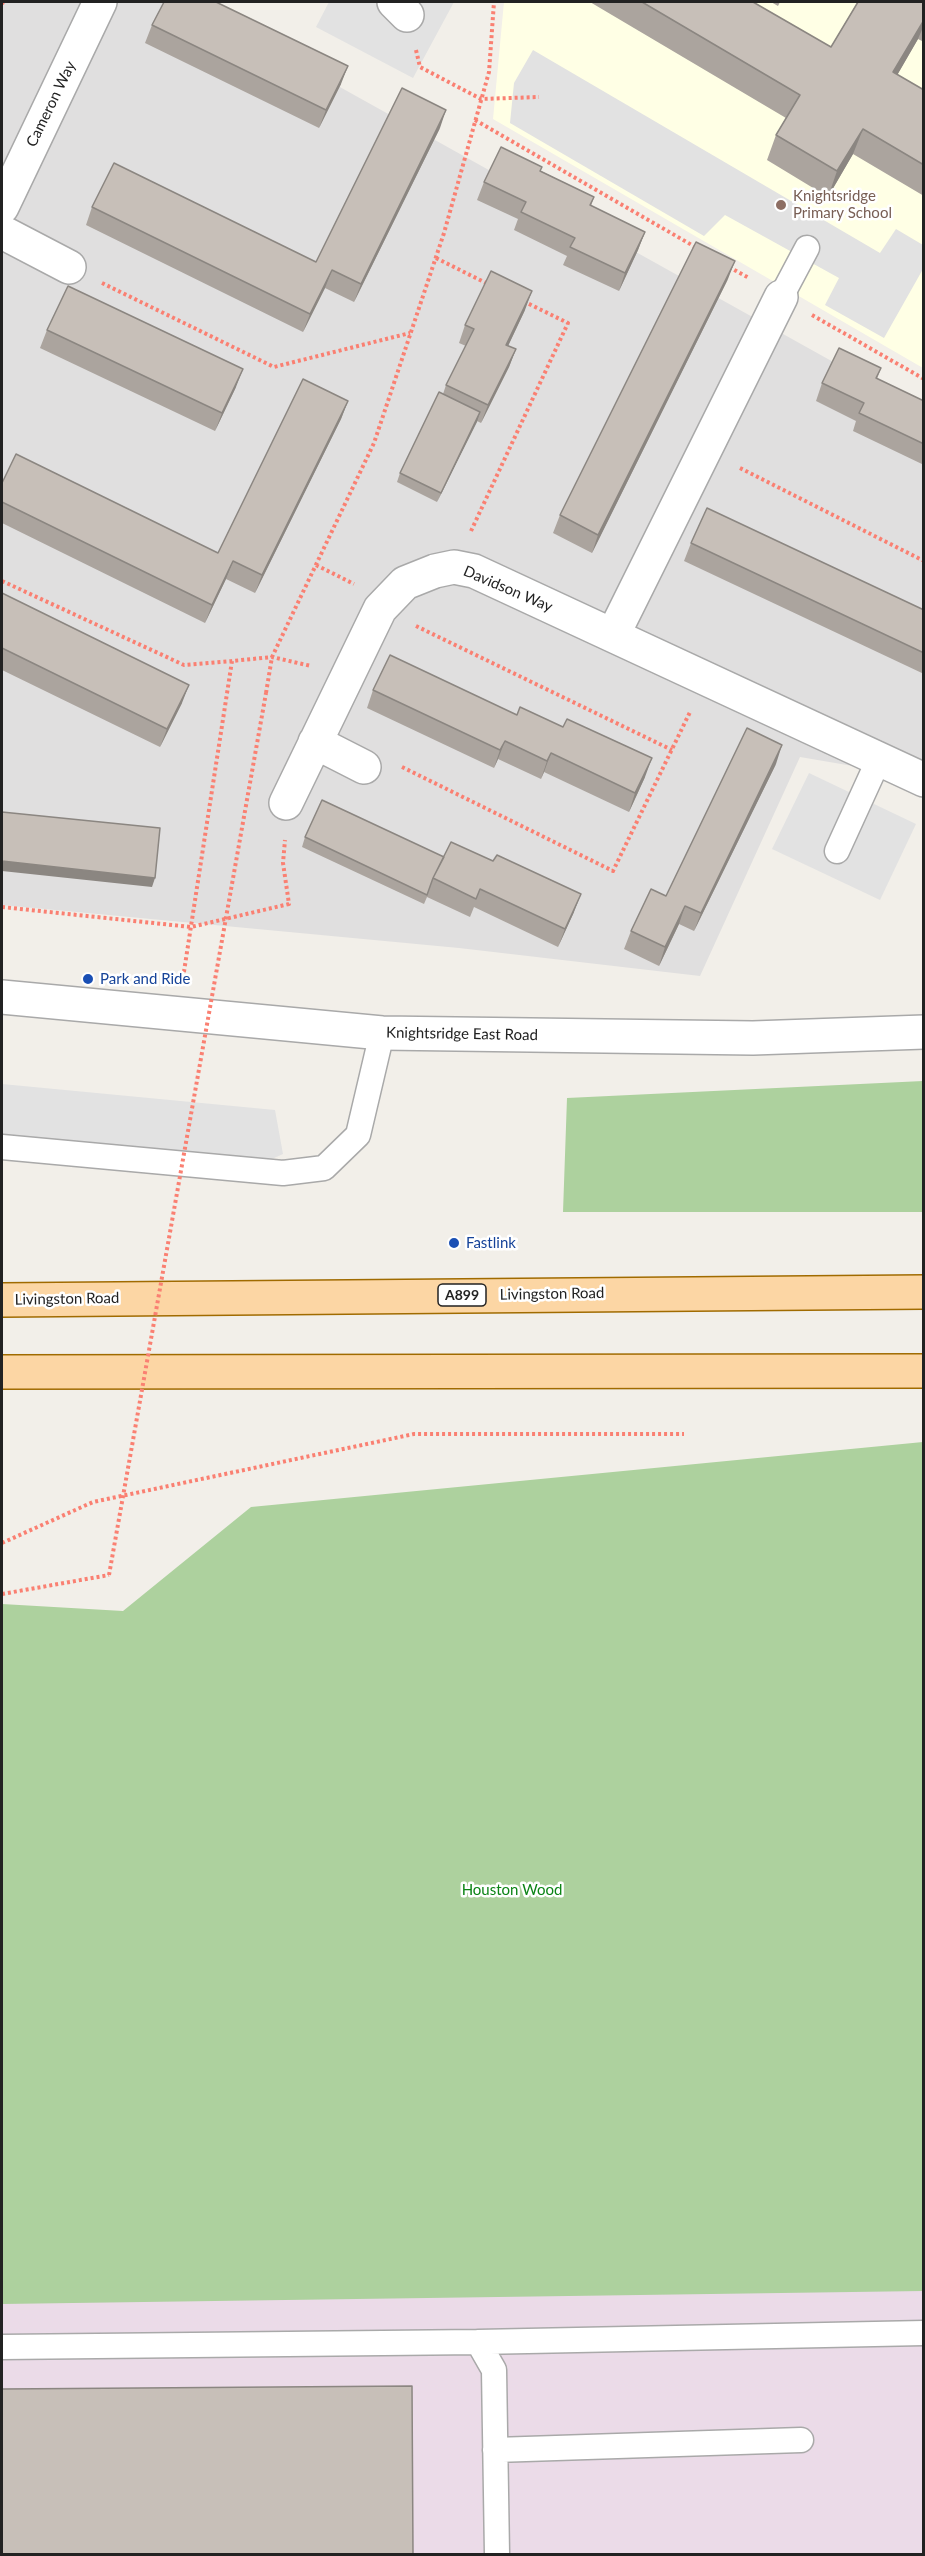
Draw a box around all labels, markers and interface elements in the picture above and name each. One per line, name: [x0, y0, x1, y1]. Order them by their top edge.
street label: Cameron Way: [22, 58, 80, 150]
place label: Knightsridge Primary School: [793, 187, 892, 222]
marker: Knightsridge Primary School: [774, 198, 788, 212]
street label: Davidson Way: [461, 562, 555, 616]
place label: Park and Ride: [100, 970, 190, 988]
marker: Park and Ride: [81, 972, 95, 986]
street label: Knightsridge East Road: [386, 1024, 538, 1044]
place label: Fastlink: [466, 1234, 516, 1252]
marker: Fastlink: [447, 1236, 461, 1250]
road number: A899: [438, 1284, 486, 1306]
street label: Livingston Road: [500, 1284, 604, 1304]
street label: Livingston Road: [15, 1289, 119, 1309]
park label: Houston Wood: [462, 1881, 562, 1899]

